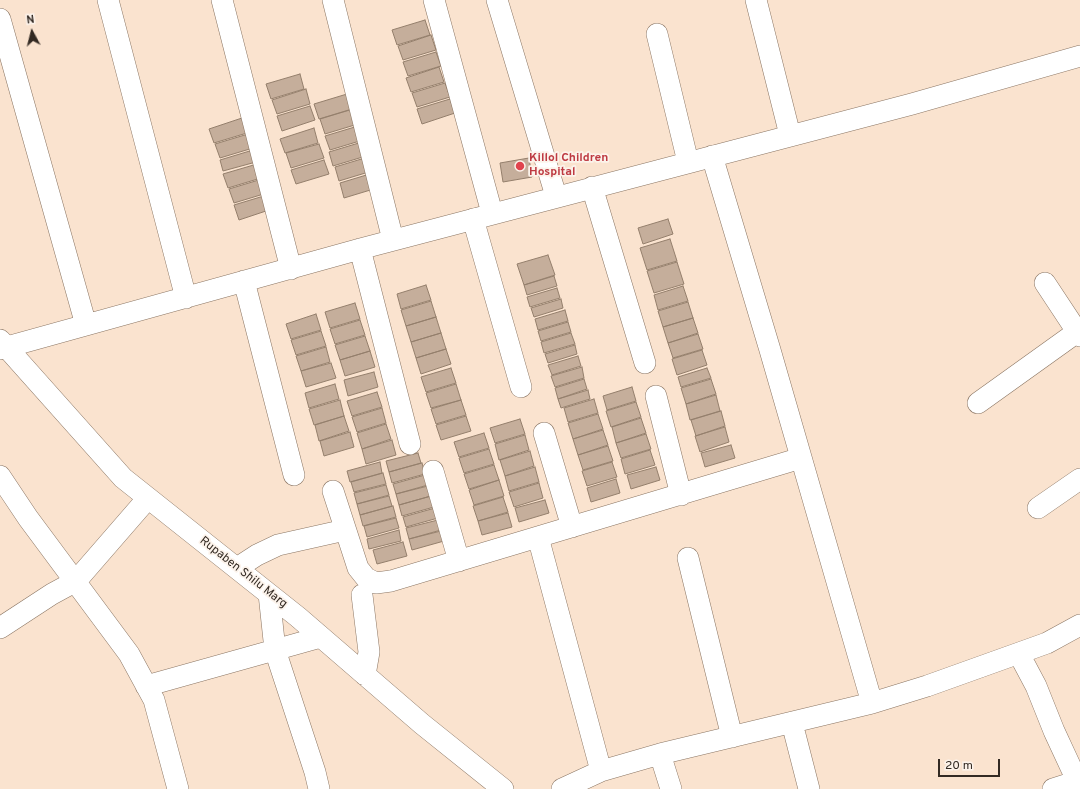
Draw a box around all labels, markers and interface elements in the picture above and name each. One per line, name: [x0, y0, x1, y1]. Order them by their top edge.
north arrow: [12, 12, 52, 52]
text: N: [26, 13, 35, 28]
place label: Killol Children Hospital: [529, 152, 608, 180]
marker: Killol Children Hospital: [514, 160, 526, 172]
street label: Rupaben Shilu Marg: [196, 534, 290, 612]
scale bar: [940, 751, 1002, 777]
text: 20 m: [945, 758, 973, 774]

